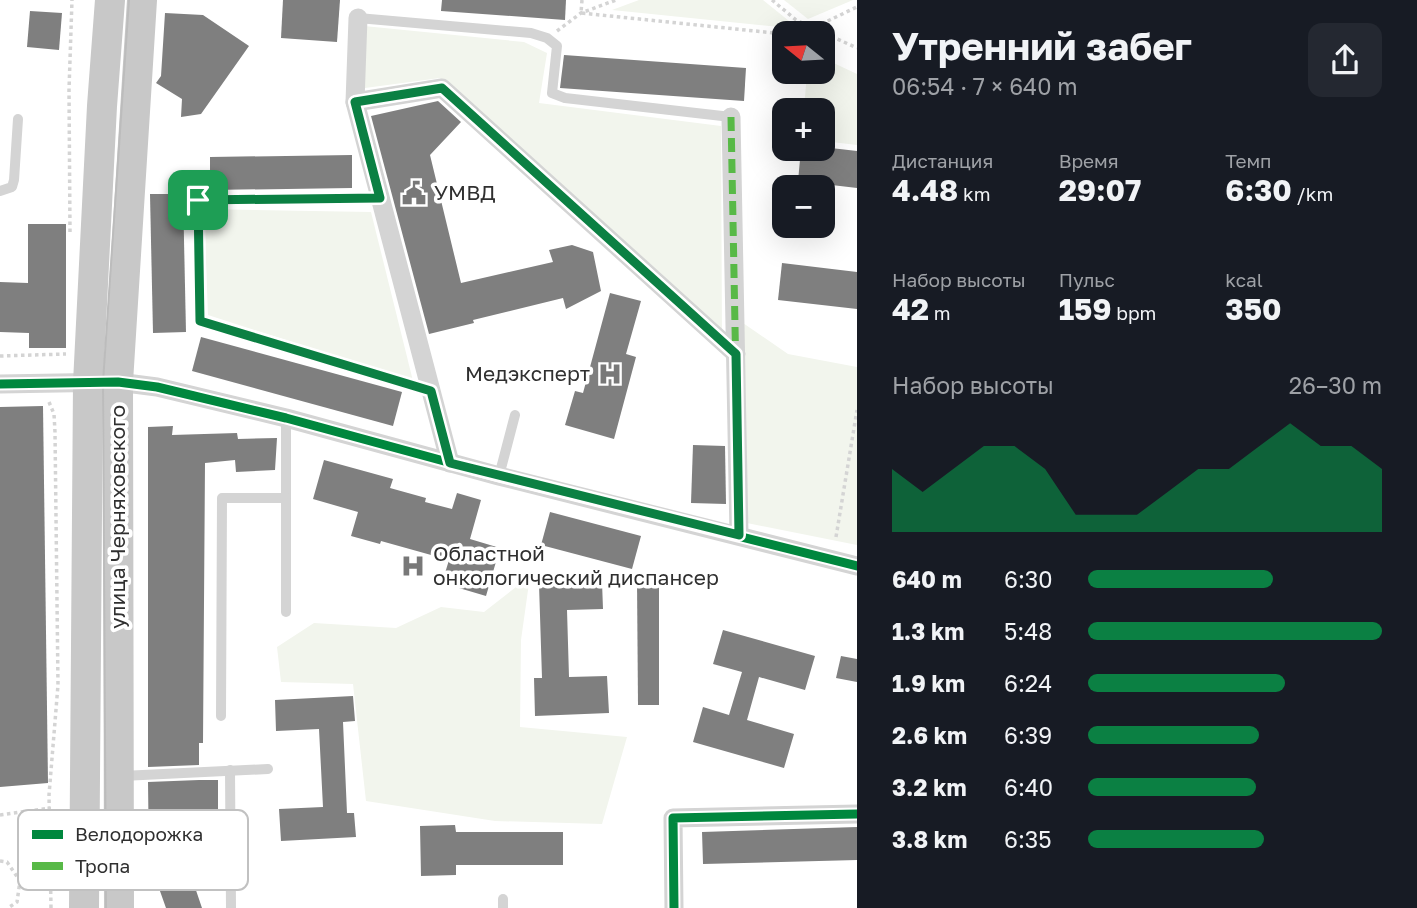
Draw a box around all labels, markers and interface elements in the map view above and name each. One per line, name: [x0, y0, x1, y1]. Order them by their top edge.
north arrow: [772, 21, 835, 84]
map controls: [772, 21, 835, 238]
text: Утренний забег: [892, 23, 1192, 68]
button: share: [1308, 23, 1382, 97]
text: 06:54 · 7 × 640 m: [892, 72, 1078, 100]
button: +: [772, 98, 835, 161]
text: Дистанция: [892, 149, 993, 172]
text: Время: [1059, 149, 1119, 172]
text: Темп: [1225, 149, 1272, 172]
pin: [168, 170, 228, 230]
text: 4.48: [892, 172, 958, 208]
text: 29:07: [1059, 172, 1141, 208]
text: 6:30: [1225, 172, 1292, 208]
button: −: [772, 175, 835, 238]
public building icon: УМВД: [400, 179, 428, 207]
place label: УМВД: [434, 179, 496, 205]
icon: arrive: [179, 181, 217, 219]
text: km: [958, 182, 991, 205]
text: /km: [1292, 182, 1333, 205]
text: Набор высоты: [892, 268, 1026, 291]
text: Пульс: [1059, 268, 1115, 291]
text: kcal: [1225, 268, 1263, 291]
text: 42: [892, 291, 929, 327]
text: 159: [1059, 291, 1111, 327]
text: 350: [1225, 291, 1281, 327]
text: m: [929, 301, 951, 324]
text: bpm: [1111, 301, 1156, 324]
place label: Медэксперт: [465, 360, 590, 386]
hospital icon: Медэксперт: [596, 360, 624, 388]
text: Набор высоты: [892, 371, 1054, 399]
text: 26–30 m: [1289, 371, 1382, 399]
street label: улица Черняховского: [104, 405, 130, 629]
place label: Областной онкологический диспансер: [433, 540, 719, 590]
hospital icon: Областной онкологический диспансер: [399, 552, 427, 580]
text: 640 m: [892, 565, 962, 593]
text: 6:30: [1004, 565, 1053, 593]
text: 1.3 km: [892, 617, 964, 645]
text: 5:48: [1004, 617, 1052, 645]
text: 1.9 km: [892, 669, 965, 697]
text: 6:24: [1004, 669, 1052, 697]
text: 2.6 km: [892, 721, 967, 749]
text: 6:39: [1004, 721, 1052, 749]
text: 3.2 km: [892, 773, 967, 801]
text: 6:40: [1004, 773, 1053, 801]
legend: [18, 810, 248, 890]
text: Велодорожка: [75, 822, 203, 845]
text: 3.8 km: [892, 825, 967, 853]
text: 6:35: [1004, 825, 1052, 853]
text: Тропа: [75, 854, 130, 877]

